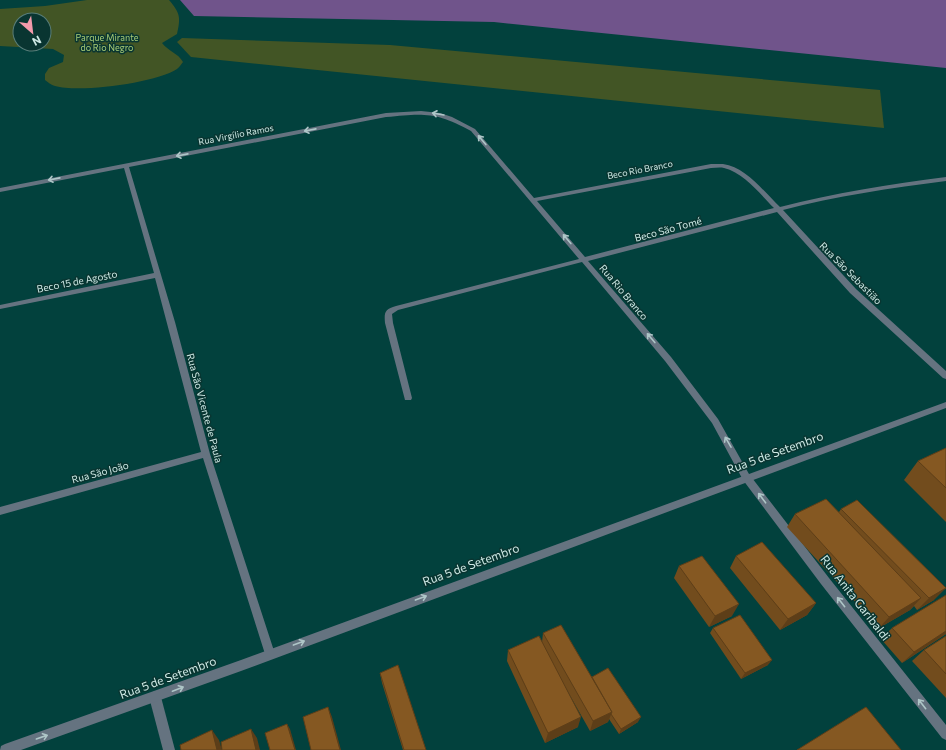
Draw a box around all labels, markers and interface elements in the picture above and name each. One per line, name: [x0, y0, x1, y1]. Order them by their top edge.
north arrow: [12, 12, 52, 52]
park label: Parque Mirante do Rio Negro: [75, 32, 139, 53]
text: N: [30, 34, 44, 49]
one-way arrow: [432, 110, 445, 118]
street label: Rua Virgílio Ramos: [197, 122, 274, 147]
one-way arrow: [303, 126, 316, 134]
one-way arrow: [478, 135, 487, 146]
one-way arrow: [176, 151, 189, 159]
street label: Beco Rio Branco: [606, 158, 674, 181]
one-way arrow: [48, 176, 61, 184]
street label: Beco São Tomé: [633, 214, 703, 244]
one-way arrow: [562, 234, 571, 244]
street label: Rua São Sebastião: [817, 239, 885, 307]
street label: Rua Rio Branco: [597, 262, 651, 322]
street label: Beco 15 de Agosto: [36, 267, 118, 295]
one-way arrow: [646, 333, 655, 343]
street label: Rua São Vicente de Paula: [185, 352, 225, 464]
street label: Rua 5 de Setembro: [724, 428, 825, 476]
one-way arrow: [723, 437, 731, 449]
street label: Rua São João: [70, 459, 130, 485]
one-way arrow: [758, 493, 767, 504]
street label: Rua 5 de Setembro: [420, 540, 521, 588]
street label: Rua Anita Garibaldi: [818, 552, 893, 643]
one-way arrow: [415, 593, 427, 601]
one-way arrow: [837, 596, 846, 607]
one-way arrow: [293, 639, 306, 646]
street label: Rua 5 de Setembro: [117, 653, 218, 701]
one-way arrow: [171, 684, 183, 692]
one-way arrow: [917, 698, 926, 709]
one-way arrow: [35, 733, 48, 740]

